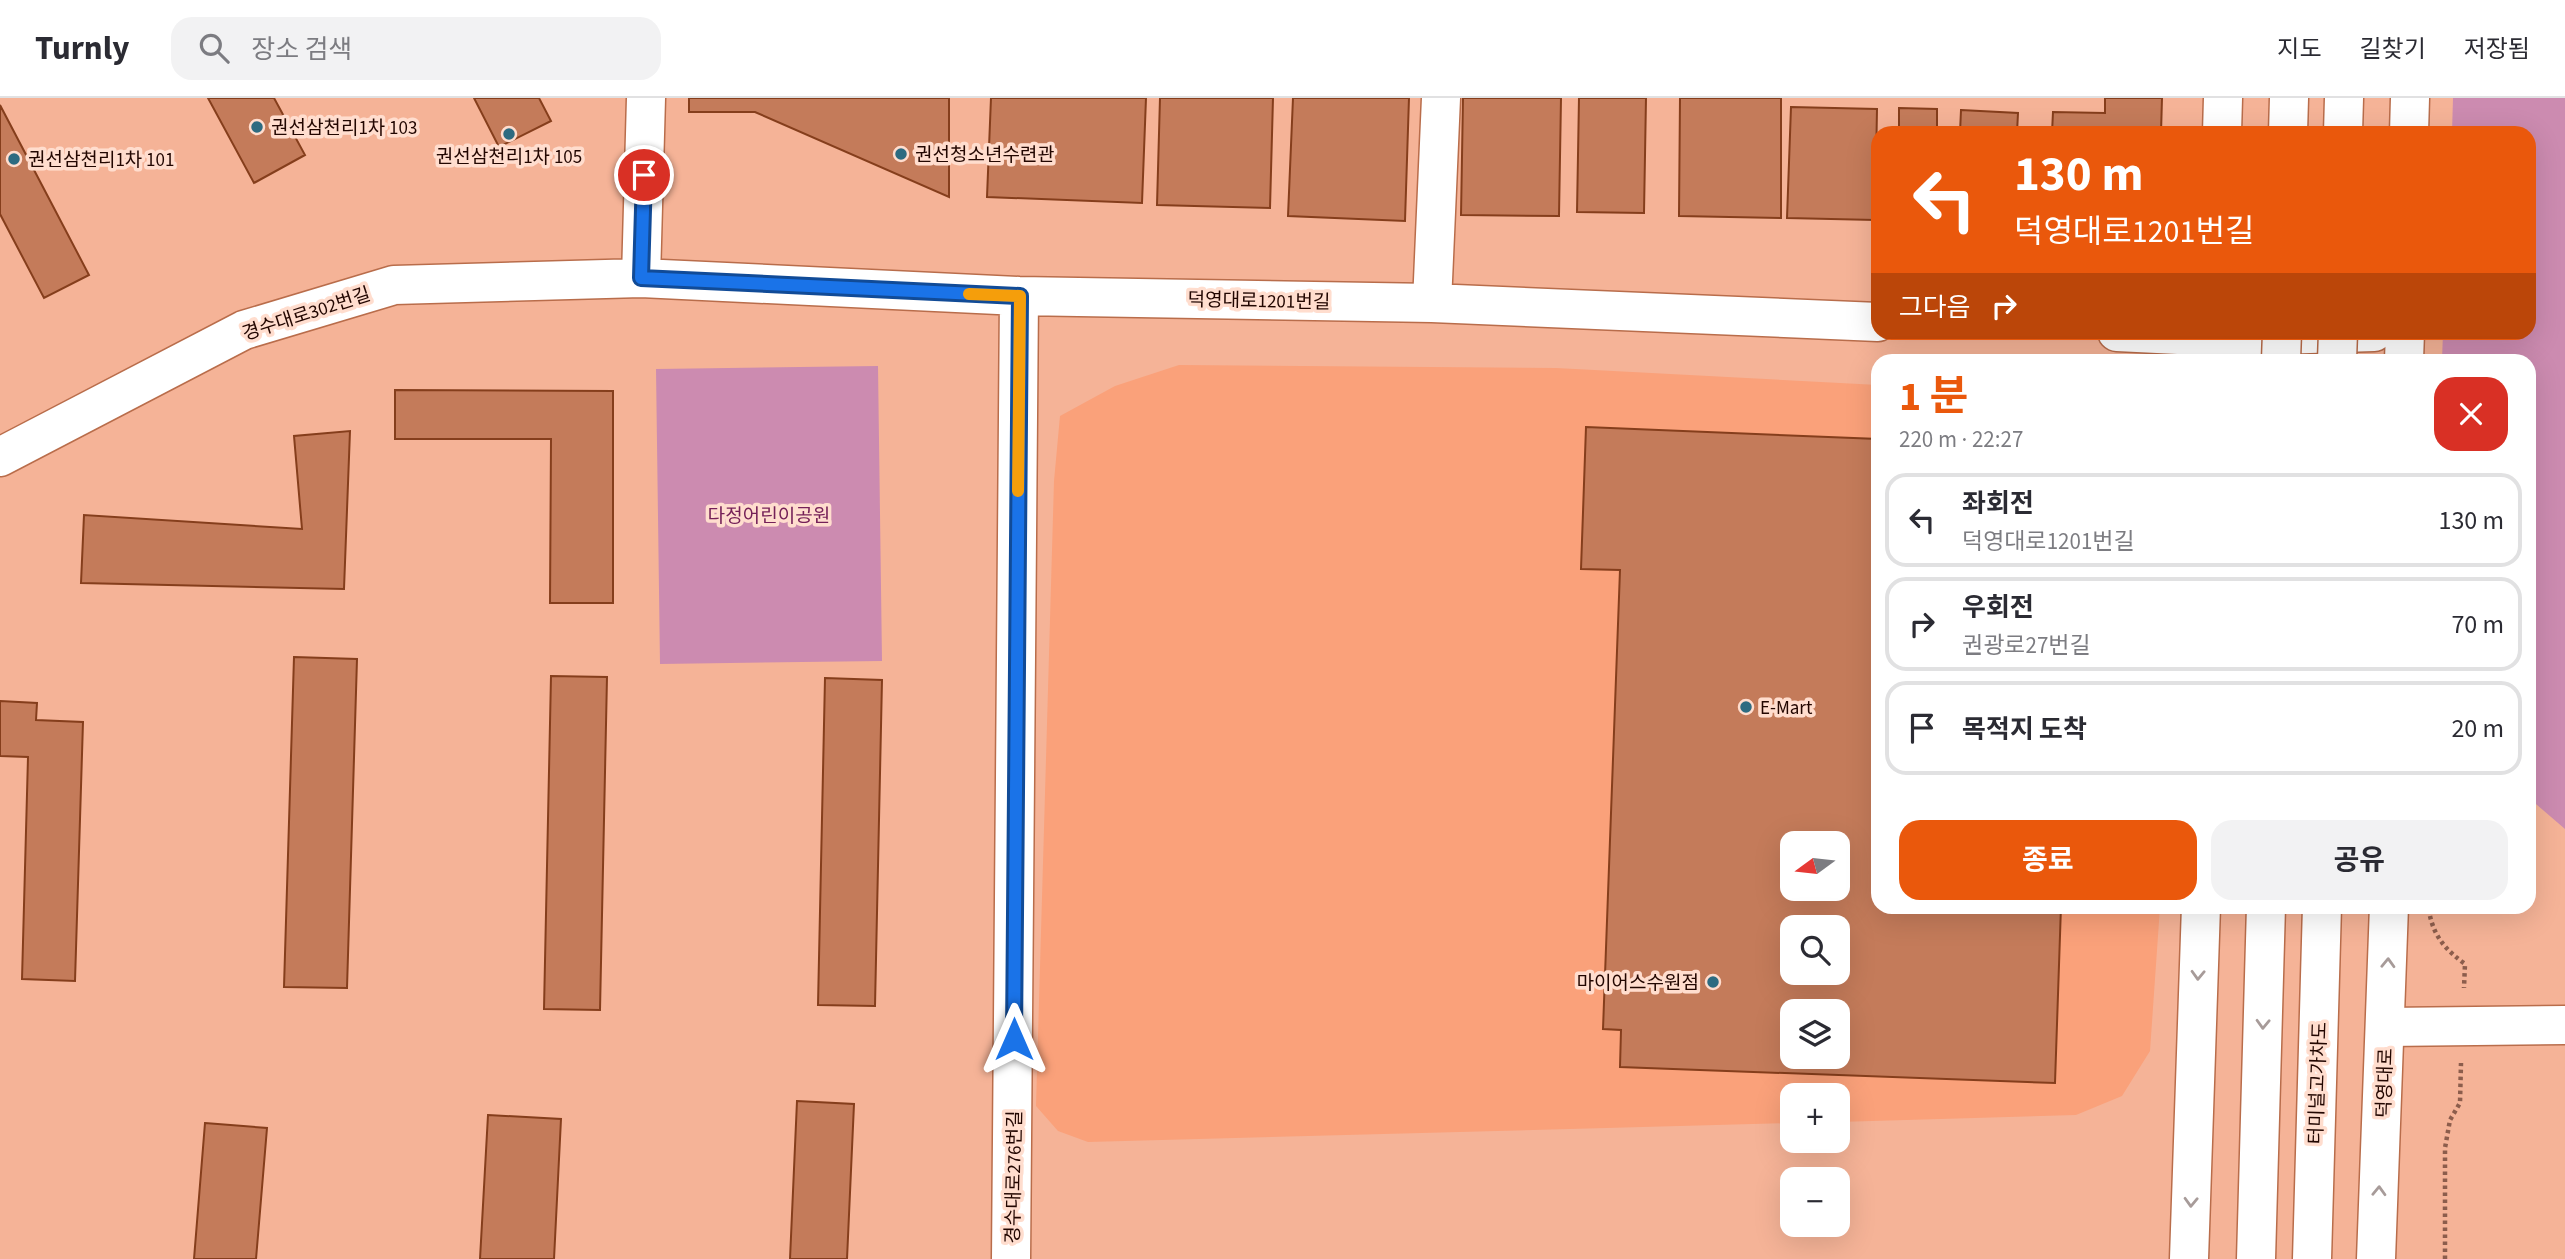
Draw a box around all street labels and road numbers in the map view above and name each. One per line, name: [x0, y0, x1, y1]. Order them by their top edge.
street label: 경수대로302번길: [239, 281, 374, 348]
street label: 덕영대로1201번길: [1187, 287, 1331, 316]
street label: 터미널고가차도: [2303, 1021, 2334, 1145]
street label: 덕영대로: [2371, 1048, 2400, 1118]
street label: 경수대로276번길: [1000, 1110, 1029, 1244]

